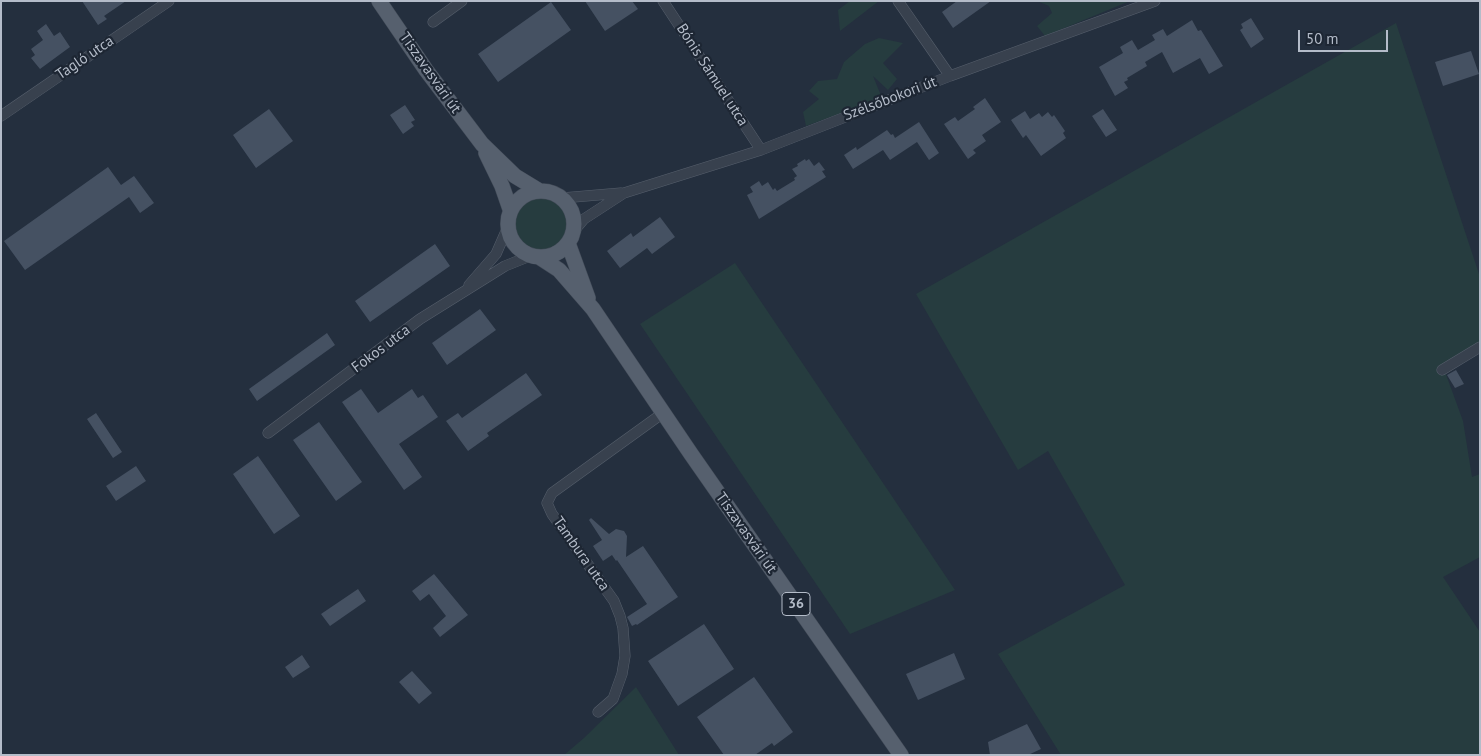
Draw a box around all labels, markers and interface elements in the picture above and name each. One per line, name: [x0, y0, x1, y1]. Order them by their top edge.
scale bar: [1301, 20, 1391, 52]
street label: Bónis Sámuel utca: [672, 21, 752, 129]
street label: Tiszavasvári út: [395, 29, 465, 117]
text: 50 m: [1306, 29, 1339, 48]
street label: Tagló utca: [53, 32, 117, 84]
street label: Szélsőbokori út: [841, 73, 939, 125]
street label: Fokos utca: [348, 321, 414, 377]
street label: Tiszavasvári út: [711, 489, 781, 577]
street label: Tambura utca: [549, 513, 613, 595]
road number: 36: [782, 592, 810, 616]

